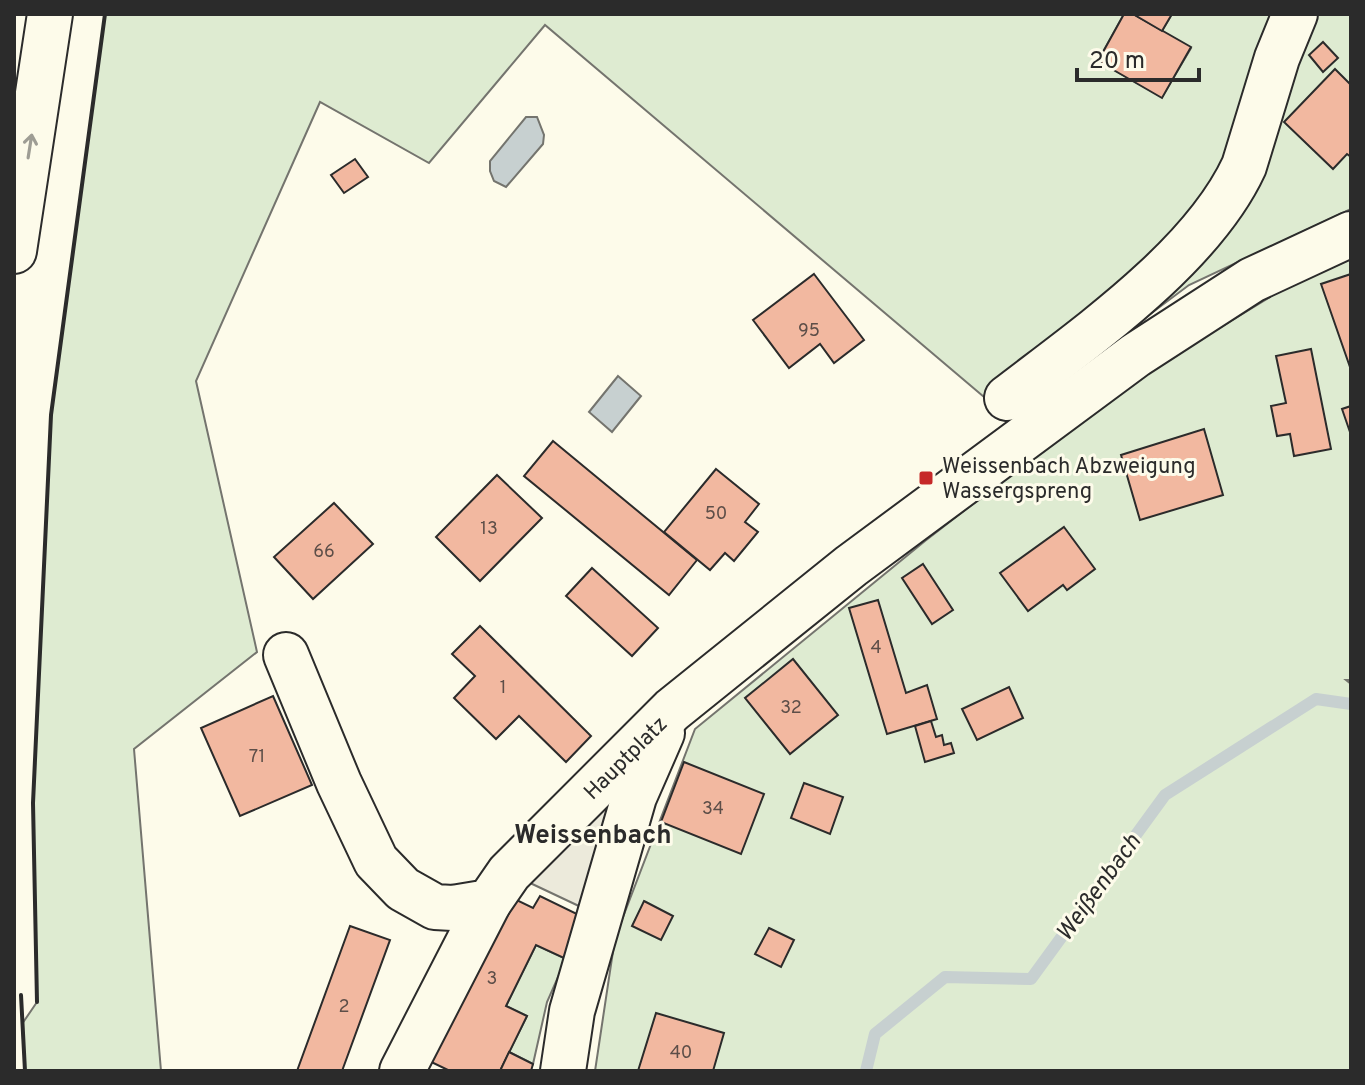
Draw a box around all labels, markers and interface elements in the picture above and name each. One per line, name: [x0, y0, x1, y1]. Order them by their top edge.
scale bar: [1077, 32, 1199, 82]
text: 20 m: [1089, 47, 1145, 77]
one-way arrow: [23, 134, 38, 159]
house number: 95: [798, 320, 820, 343]
place label: Weissenbach Abzweigung Wassergspreng: [942, 454, 1196, 506]
marker: Weissenbach Abzweigung Wassergspreng: [917, 469, 935, 487]
house number: 50: [705, 503, 727, 526]
house number: 13: [480, 518, 498, 541]
house number: 66: [313, 541, 335, 564]
house number: 4: [870, 637, 882, 660]
house number: 1: [500, 677, 506, 700]
house number: 32: [780, 697, 802, 720]
street label: Hauptplatz: [579, 712, 674, 806]
house number: 71: [249, 746, 265, 769]
house number: 34: [702, 798, 724, 821]
district label: Weissenbach: [514, 820, 672, 853]
water label: Weißenbach: [1051, 829, 1149, 948]
house number: 3: [487, 968, 497, 991]
house number: 2: [338, 996, 350, 1019]
house number: 40: [670, 1042, 692, 1065]

